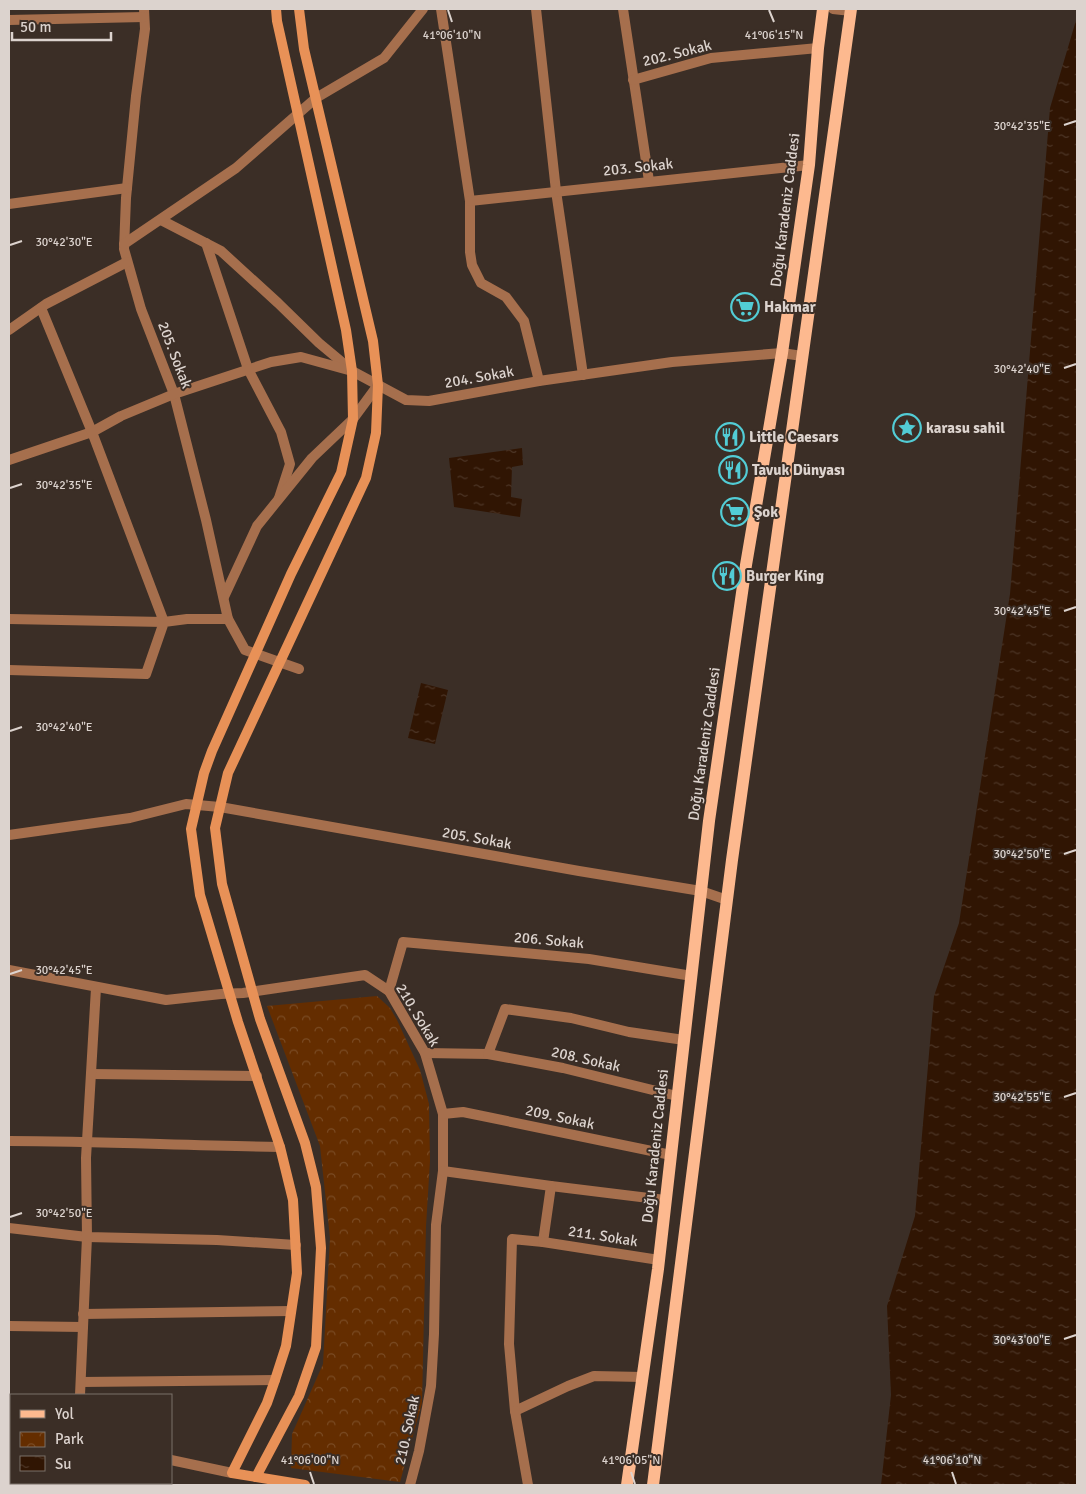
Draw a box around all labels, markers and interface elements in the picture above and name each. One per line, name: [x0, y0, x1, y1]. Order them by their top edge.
scale bar: [12, 10, 111, 42]
text: 50 m: [20, 18, 51, 36]
text: 41°06'10"N: [423, 28, 481, 43]
text: 41°06'15"N: [745, 28, 803, 43]
street label: 202. Sokak: [641, 36, 714, 70]
text: 30°42'35"E: [993, 119, 1051, 134]
street label: Doğu Karadeniz Caddesi: [767, 132, 803, 288]
street label: 203. Sokak: [602, 154, 674, 180]
text: 30°42'30"E: [35, 235, 93, 250]
supermarket icon: Hakmar: [730, 292, 760, 322]
place label: Hakmar: [764, 298, 816, 316]
street label: 205. Sokak: [154, 319, 196, 391]
street label: 204. Sokak: [443, 362, 516, 392]
text: 30°42'40"E: [993, 362, 1051, 377]
place icon: karasu sahil: [892, 413, 922, 443]
place label: karasu sahil: [926, 419, 1005, 437]
restaurant icon: Little Caesars: [715, 422, 745, 452]
place label: Little Caesars: [749, 428, 839, 446]
restaurant icon: Tavuk Dünyası: [718, 455, 748, 485]
place label: Tavuk Dünyası: [752, 461, 845, 479]
text: 30°42'35"E: [35, 478, 93, 493]
supermarket icon: Şok: [720, 497, 750, 527]
place label: Şok: [754, 503, 778, 521]
restaurant icon: Burger King: [712, 561, 742, 591]
place label: Burger King: [746, 567, 824, 585]
text: 30°42'45"E: [993, 604, 1051, 619]
street label: Doğu Karadeniz Caddesi: [684, 666, 724, 822]
text: 30°42'40"E: [35, 720, 93, 735]
street label: 205. Sokak: [441, 823, 514, 853]
text: 30°42'50"E: [993, 847, 1051, 862]
street label: 206. Sokak: [513, 928, 585, 952]
text: 30°42'45"E: [35, 963, 93, 978]
street label: 210. Sokak: [392, 980, 444, 1050]
street label: 208. Sokak: [550, 1042, 623, 1076]
street label: Doğu Karadeniz Caddesi: [638, 1068, 672, 1224]
text: 30°42'55"E: [993, 1090, 1051, 1105]
street label: 209. Sokak: [524, 1101, 597, 1133]
text: 30°42'50"E: [35, 1206, 93, 1221]
street label: 211. Sokak: [567, 1222, 640, 1250]
text: 30°43'00"E: [993, 1333, 1051, 1348]
street label: 210. Sokak: [391, 1393, 423, 1466]
legend: [10, 1394, 172, 1484]
text: Yol: [55, 1405, 74, 1423]
text: Park: [55, 1430, 84, 1448]
text: 41°06'00"N: [281, 1453, 339, 1468]
text: 41°06'05"N: [602, 1453, 660, 1468]
text: 41°06'10"N: [923, 1453, 981, 1468]
text: Su: [55, 1455, 72, 1473]

